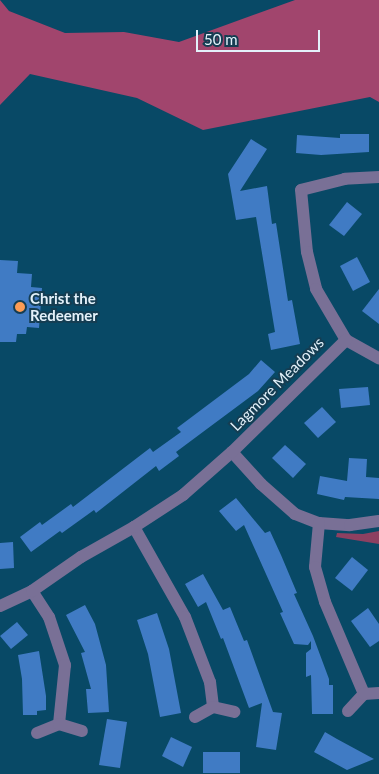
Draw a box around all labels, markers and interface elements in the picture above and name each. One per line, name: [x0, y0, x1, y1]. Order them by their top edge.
scale bar: [199, 20, 323, 52]
text: 50 m: [204, 30, 238, 48]
place label: Christ the Redeemer: [30, 289, 98, 324]
marker: Christ the Redeemer: [14, 301, 26, 313]
street label: Lagmore Meadows: [227, 334, 327, 434]

